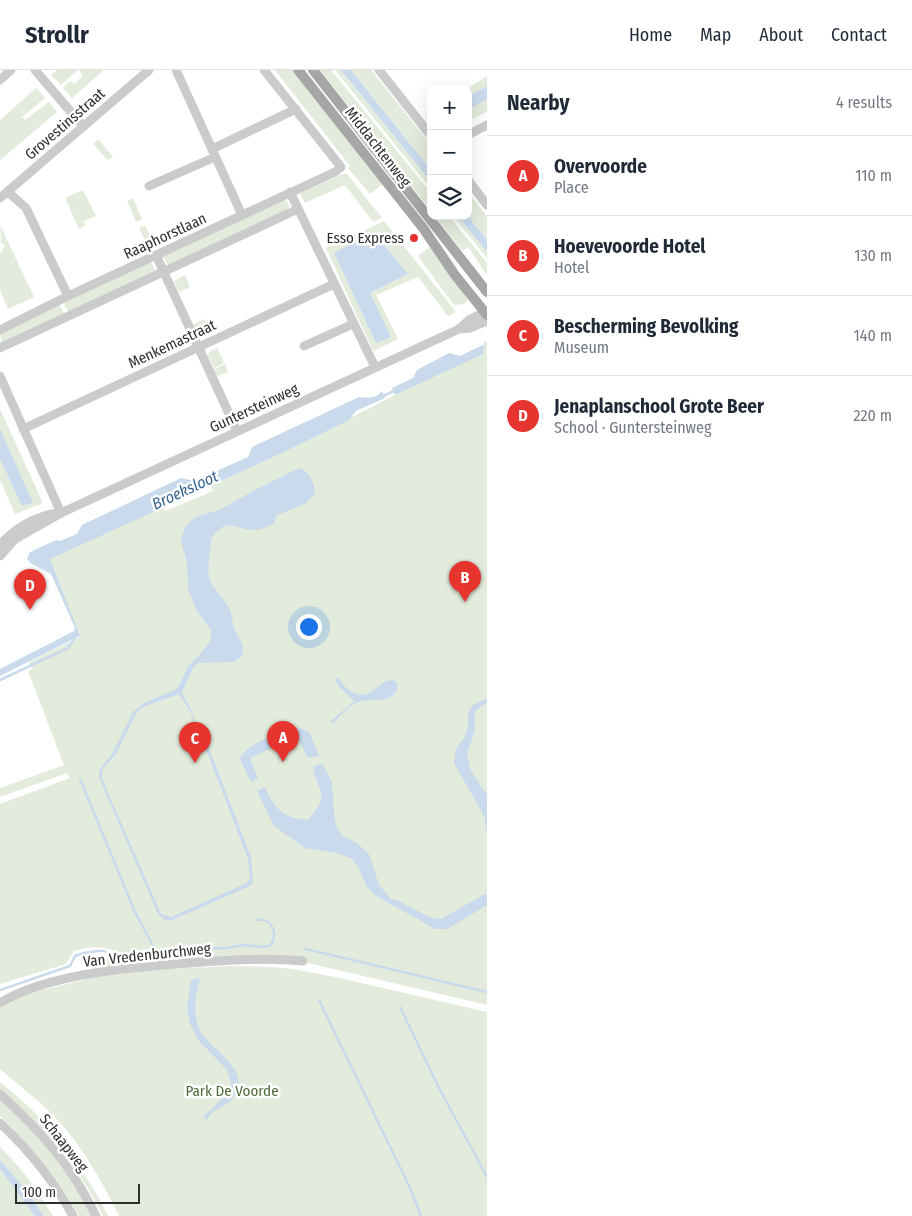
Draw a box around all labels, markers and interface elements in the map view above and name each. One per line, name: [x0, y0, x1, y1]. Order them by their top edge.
text: Strollr: [25, 21, 89, 49]
text: Home: [629, 24, 672, 46]
text: Map: [700, 24, 731, 46]
text: About: [759, 24, 803, 46]
text: Contact: [831, 24, 887, 46]
street label: Grovestinsstraat: [21, 84, 109, 164]
map controls: [427, 85, 472, 220]
button: +: [427, 85, 472, 130]
text: Nearby: [507, 90, 569, 116]
text: 4 results: [836, 93, 892, 112]
street label: Middachtenweg: [341, 103, 415, 191]
button: −: [427, 130, 472, 175]
text: Overvoorde: [554, 155, 647, 178]
text: A: [519, 166, 527, 185]
text: 110 m: [855, 166, 892, 185]
button: layers: [427, 175, 472, 220]
text: Place: [554, 178, 589, 197]
street label: Raaphorstlaan: [121, 209, 209, 263]
place label: Esso Express: [326, 229, 404, 247]
marker: Esso Express: [408, 232, 420, 244]
text: Hoevevoorde Hotel: [554, 235, 706, 258]
text: B: [519, 246, 527, 265]
text: 130 m: [854, 246, 892, 265]
text: Hotel: [554, 258, 589, 277]
text: Bescherming Bevolking: [554, 315, 738, 338]
street label: Menkemastraat: [125, 316, 219, 372]
text: C: [519, 326, 527, 345]
text: 140 m: [854, 326, 892, 345]
text: Museum: [554, 338, 609, 357]
street label: Guntersteinweg: [207, 380, 301, 436]
text: Jenaplanschool Grote Beer: [554, 395, 764, 418]
text: D: [518, 406, 528, 425]
text: 220 m: [853, 406, 892, 425]
text: School · Guntersteinweg: [554, 418, 712, 437]
water label: Broeksloot: [149, 466, 222, 514]
pin: B: [449, 561, 481, 602]
pin: D: [14, 569, 46, 610]
your location: [296, 614, 322, 640]
pin: A: [267, 721, 299, 762]
pin: C: [179, 722, 211, 763]
street label: Van Vredenburchweg: [82, 939, 212, 971]
park label: Park De Voorde: [185, 1082, 279, 1100]
street label: Schaapweg: [36, 1110, 92, 1176]
scale bar: [15, 1181, 140, 1204]
text: 100 m: [22, 1184, 56, 1201]

